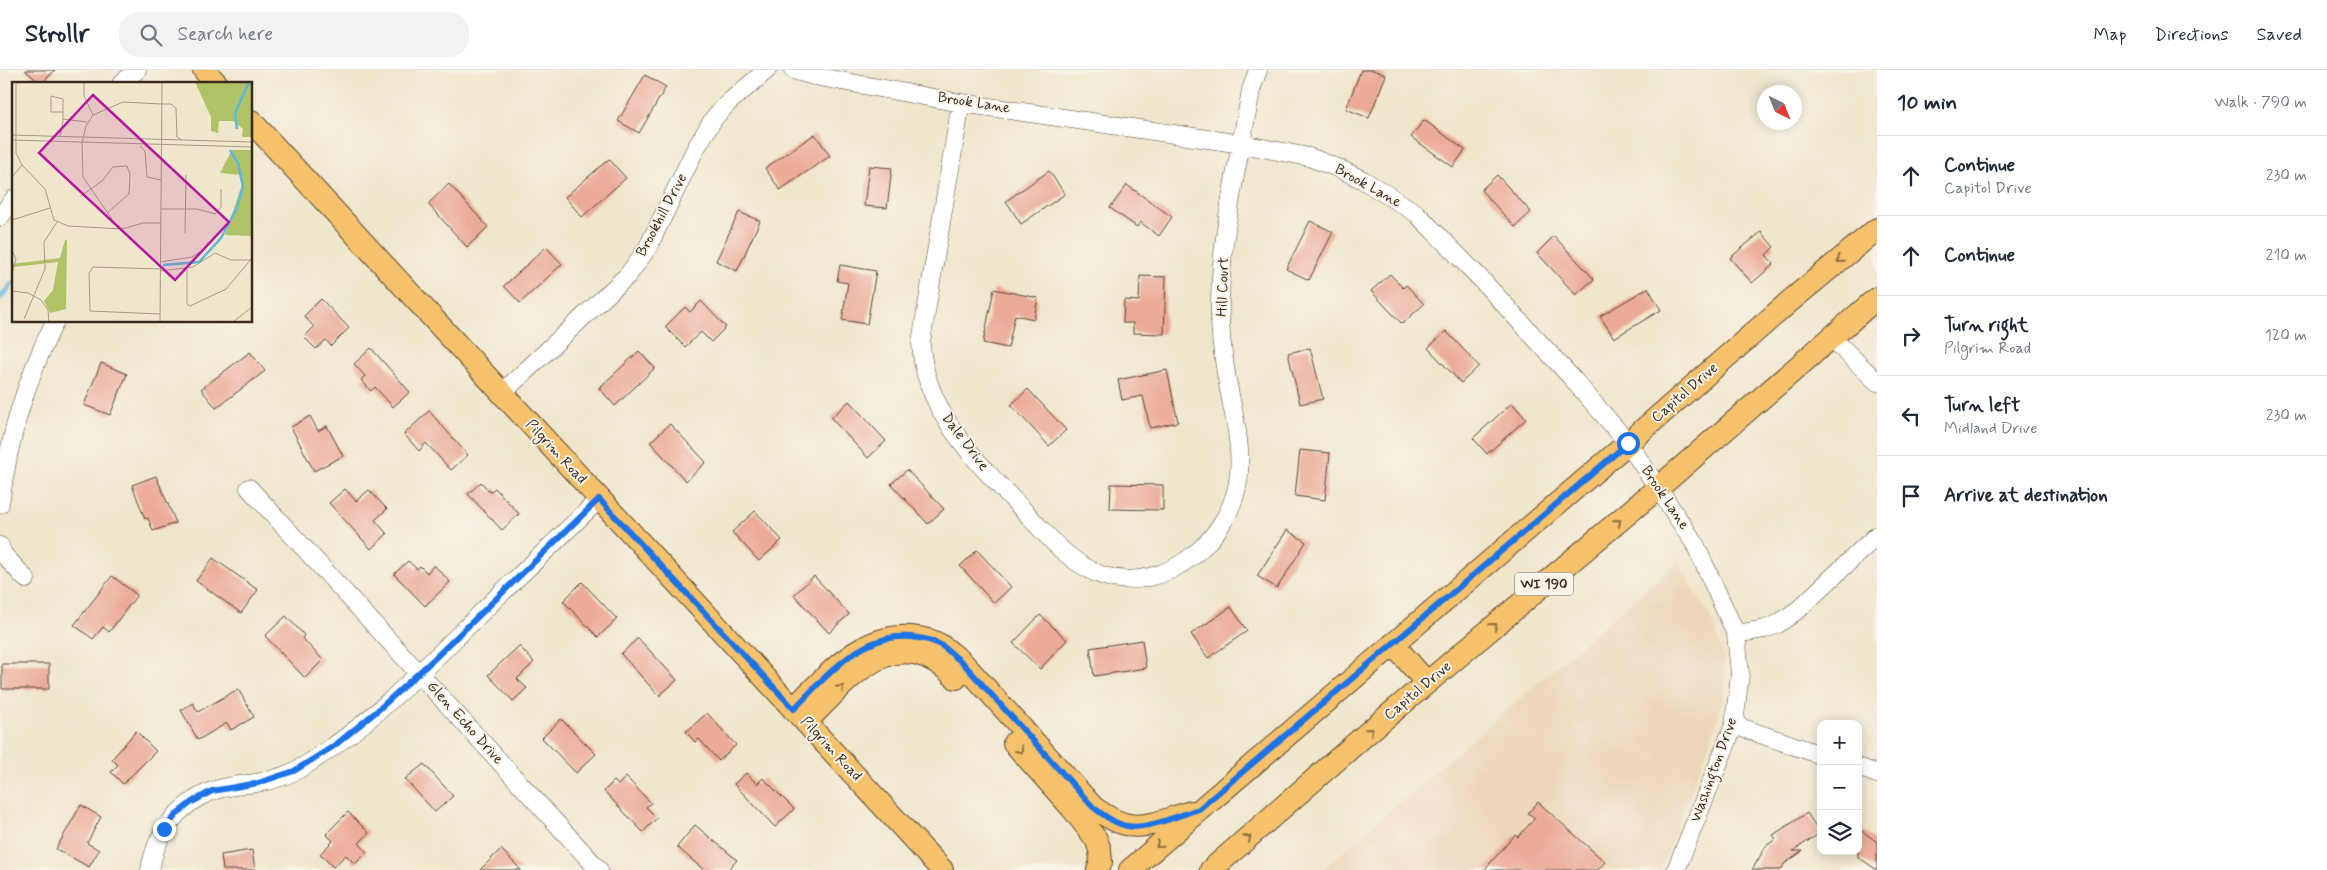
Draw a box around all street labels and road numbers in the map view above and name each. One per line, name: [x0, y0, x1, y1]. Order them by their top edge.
street label: Brook Lane: [936, 87, 1012, 119]
street label: Brook Lane: [1331, 159, 1405, 213]
street label: Brookhill Drive: [632, 170, 692, 260]
street label: Hill Court: [1212, 257, 1234, 317]
street label: Capitol Drive: [1647, 358, 1723, 428]
street label: Dale Drive: [937, 409, 993, 475]
street label: Pilgrim Road: [520, 415, 591, 489]
street label: Brook Lane: [1636, 462, 1694, 534]
road number: WI 190: [1515, 572, 1573, 596]
street label: Capitol Drive: [1380, 657, 1456, 725]
street label: Glen Echo Drive: [422, 677, 508, 769]
street label: Pilgrim Road: [795, 712, 866, 786]
street label: Washington Drive: [1686, 715, 1743, 825]

